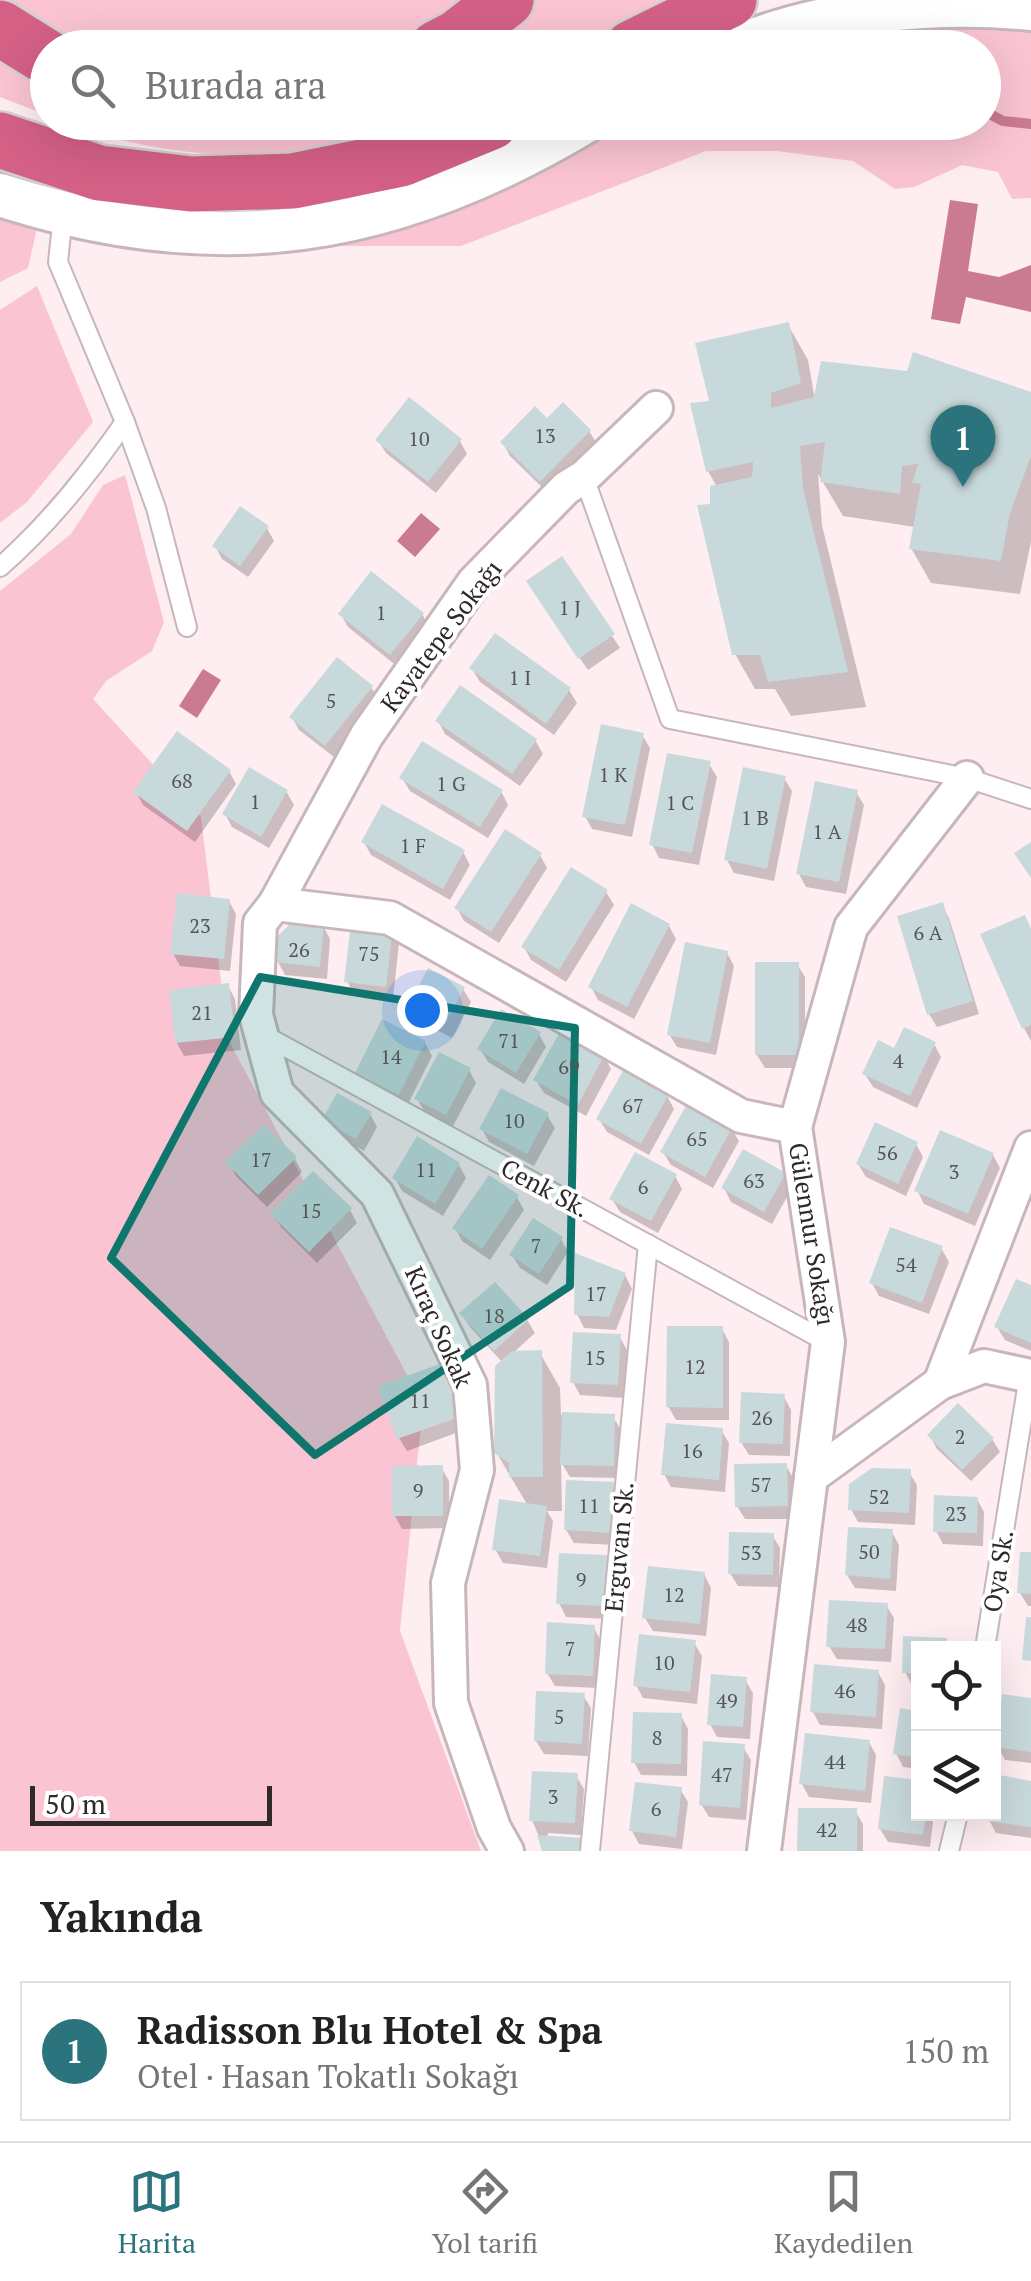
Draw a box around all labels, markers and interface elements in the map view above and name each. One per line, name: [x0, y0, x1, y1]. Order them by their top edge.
search box: [30, 30, 1001, 140]
icon: search: [65, 58, 120, 113]
text: Burada ara: [145, 60, 326, 110]
pin: 1: [930, 404, 996, 487]
house number: 13: [534, 422, 556, 449]
house number: 10: [408, 425, 430, 452]
street label: Kayatepe Sokağı: [373, 553, 509, 718]
house number: 1 J: [559, 594, 581, 621]
house number: 1: [376, 599, 386, 626]
house number: 1 I: [509, 664, 531, 691]
house number: 5: [326, 687, 336, 714]
house number: 1 K: [599, 761, 627, 788]
house number: 68: [171, 767, 193, 794]
house number: 1 G: [436, 770, 466, 797]
house number: 1: [250, 788, 260, 815]
house number: 1 C: [666, 789, 694, 816]
house number: 1 B: [741, 804, 769, 831]
house number: 1 A: [813, 818, 842, 845]
house number: 1 F: [400, 832, 426, 859]
house number: 23: [189, 912, 211, 939]
house number: 6 A: [914, 919, 943, 946]
house number: 26: [288, 936, 310, 963]
house number: 75: [358, 940, 380, 967]
your location: [397, 985, 448, 1036]
house number: 21: [191, 999, 213, 1026]
house number: 71: [498, 1027, 520, 1054]
house number: 14: [380, 1043, 402, 1070]
house number: 4: [893, 1047, 904, 1074]
house number: 69: [558, 1053, 580, 1080]
house number: 67: [622, 1092, 644, 1119]
house number: 10: [503, 1107, 525, 1134]
house number: 65: [686, 1125, 708, 1152]
house number: 56: [876, 1139, 898, 1166]
street label: Gülennur Sokağı: [782, 1140, 843, 1328]
house number: 17: [250, 1146, 272, 1173]
street label: Cenk Sk.: [495, 1151, 595, 1224]
house number: 11: [415, 1156, 437, 1183]
house number: 3: [949, 1158, 959, 1185]
house number: 63: [743, 1167, 765, 1194]
house number: 6: [638, 1173, 649, 1200]
house number: 15: [300, 1197, 322, 1224]
house number: 7: [531, 1232, 541, 1259]
house number: 54: [895, 1251, 917, 1278]
street label: Kıraç Sokak: [398, 1261, 481, 1393]
house number: 17: [585, 1280, 607, 1307]
house number: 18: [483, 1302, 505, 1329]
house number: 15: [584, 1344, 606, 1371]
house number: 12: [684, 1353, 706, 1380]
house number: 11: [409, 1387, 431, 1414]
house number: 26: [751, 1404, 773, 1431]
house number: 2: [955, 1423, 965, 1450]
house number: 16: [681, 1437, 703, 1464]
house number: 57: [750, 1471, 772, 1498]
house number: 9: [413, 1477, 423, 1504]
street label: Erguvan Sk.: [596, 1480, 641, 1614]
house number: 52: [868, 1483, 890, 1510]
house number: 11: [578, 1492, 600, 1519]
house number: 23: [945, 1500, 967, 1527]
street label: Oya Sk.: [975, 1527, 1020, 1615]
house number: 50: [858, 1538, 880, 1565]
house number: 53: [740, 1539, 762, 1566]
house number: 9: [576, 1566, 586, 1593]
house number: 12: [663, 1581, 685, 1608]
house number: 48: [846, 1611, 868, 1638]
house number: 7: [565, 1635, 575, 1662]
map controls: [911, 1641, 1001, 1821]
button: locate: [911, 1641, 1001, 1731]
house number: 10: [653, 1649, 675, 1676]
house number: 46: [834, 1677, 856, 1704]
house number: 49: [716, 1687, 738, 1714]
house number: 5: [554, 1703, 564, 1730]
house number: 8: [652, 1724, 662, 1751]
button: layers: [911, 1731, 1001, 1821]
house number: 44: [824, 1748, 846, 1775]
house number: 47: [711, 1761, 733, 1788]
scale bar: [30, 1781, 272, 1826]
house number: 3: [548, 1783, 558, 1810]
text: 50 m: [45, 1785, 106, 1822]
house number: 6: [651, 1795, 662, 1822]
house number: 42: [816, 1816, 838, 1843]
text: Yakında: [40, 1888, 203, 1944]
text: Radisson Blu Hotel & Spa: [137, 2005, 603, 2055]
text: 1: [65, 2030, 84, 2072]
text: 150 m: [902, 2030, 989, 2072]
text: Otel · Hasan Tokatlı Sokağı: [137, 2055, 519, 2097]
tab: Harita: [118, 2164, 196, 2261]
tab: Yol tarifi: [432, 2164, 538, 2261]
tab: Kaydedilen: [774, 2164, 913, 2261]

